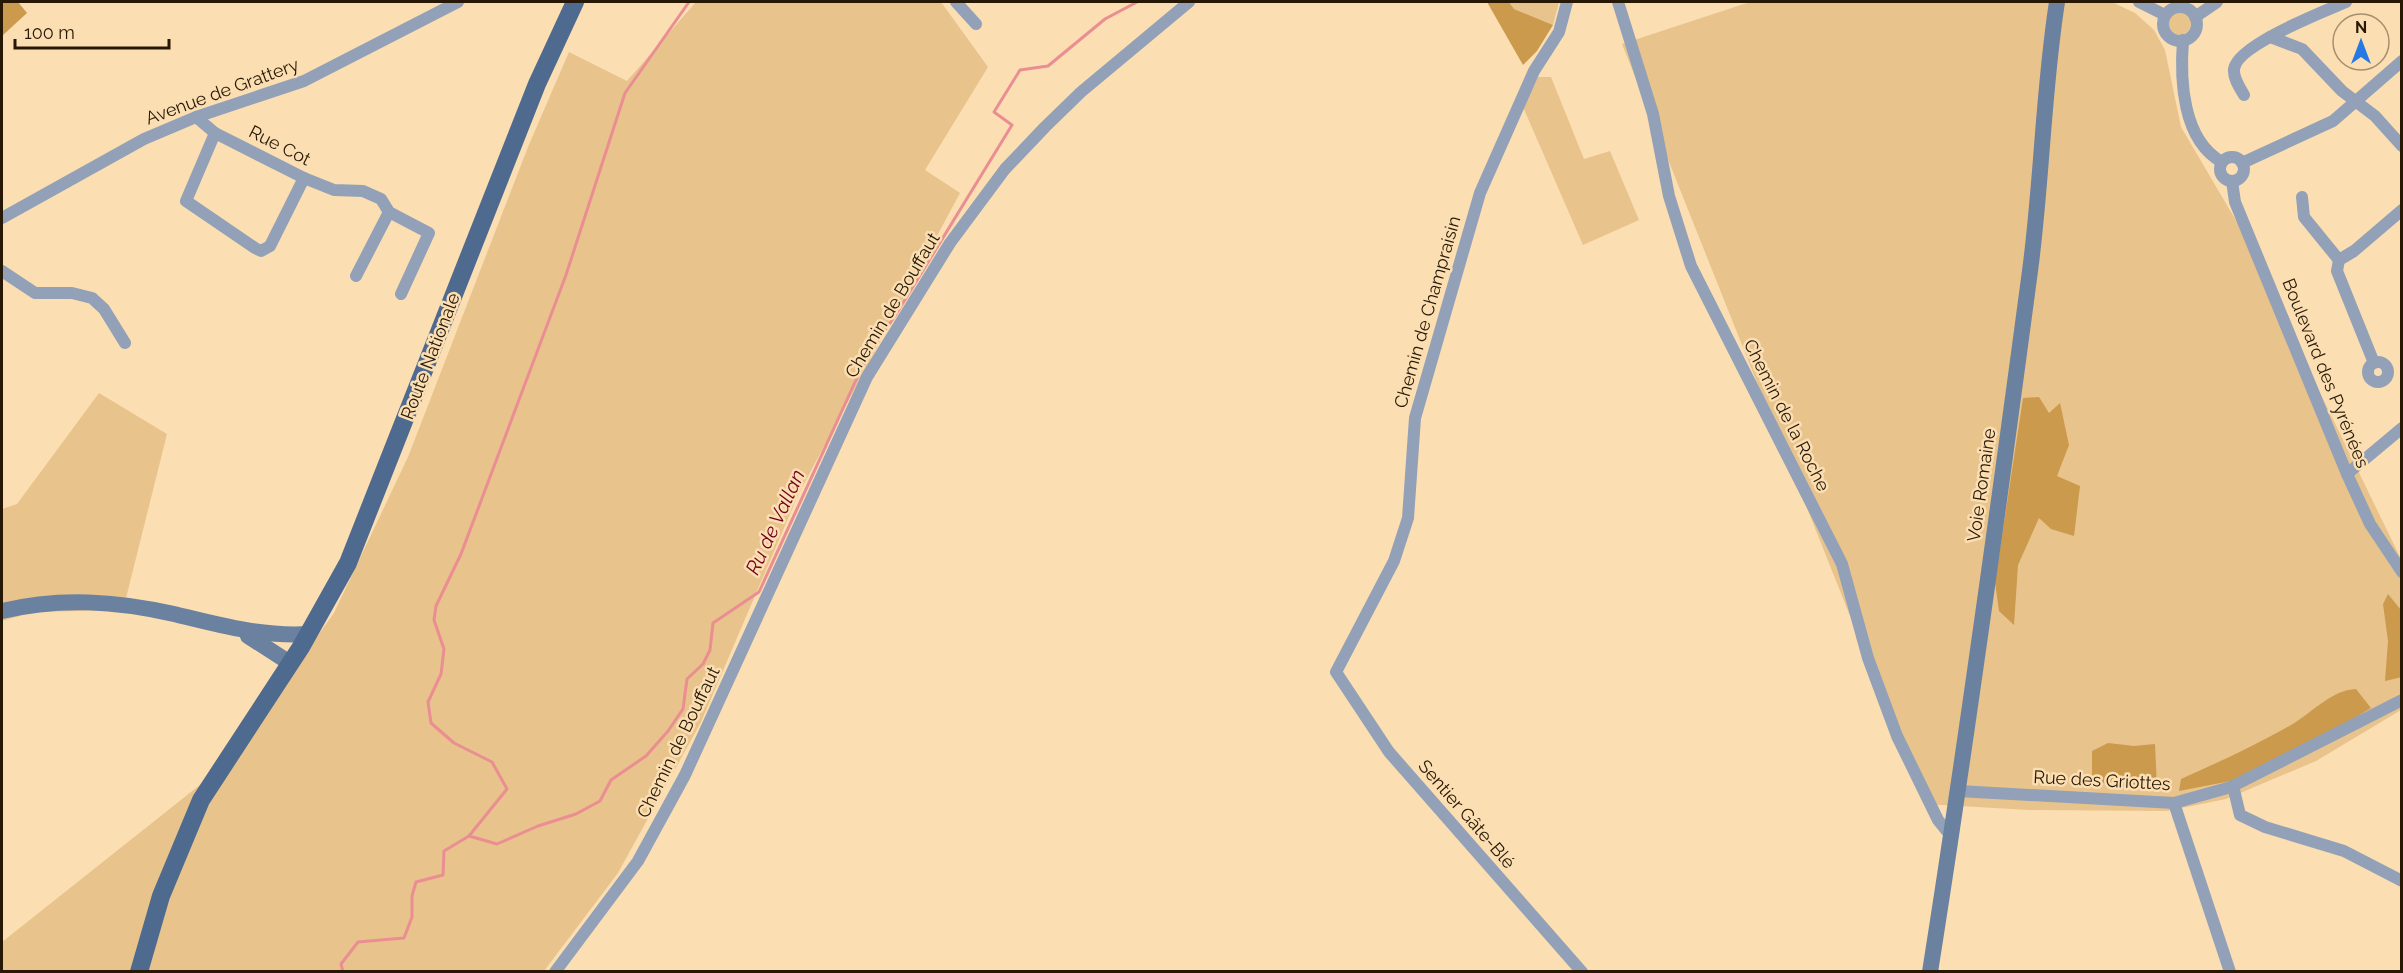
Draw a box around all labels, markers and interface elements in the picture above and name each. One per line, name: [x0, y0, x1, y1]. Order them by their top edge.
scale bar: [15, 12, 170, 50]
north arrow: [2331, 12, 2391, 72]
text: N: [2355, 18, 2367, 37]
text: 100 m: [24, 22, 75, 43]
street label: Avenue de Grattery: [142, 53, 302, 128]
street label: Rue Cot: [246, 121, 314, 169]
street label: Chemin de Champraisin: [1390, 214, 1464, 410]
street label: Chemin de Bouffaut: [840, 229, 944, 381]
street label: Boulevard des Pyrénées: [2278, 275, 2374, 471]
street label: Route Nationale: [396, 289, 464, 422]
street label: Chemin de la Roche: [1740, 336, 1835, 495]
street label: Voie Romaine: [1963, 427, 1999, 543]
water label: Ru de Vallan: [740, 466, 810, 578]
street label: Chemin de Bouffaut: [632, 663, 724, 821]
street label: Sentier Gâte-Blé: [1414, 755, 1520, 873]
street label: Rue des Griottes: [2033, 766, 2171, 794]

